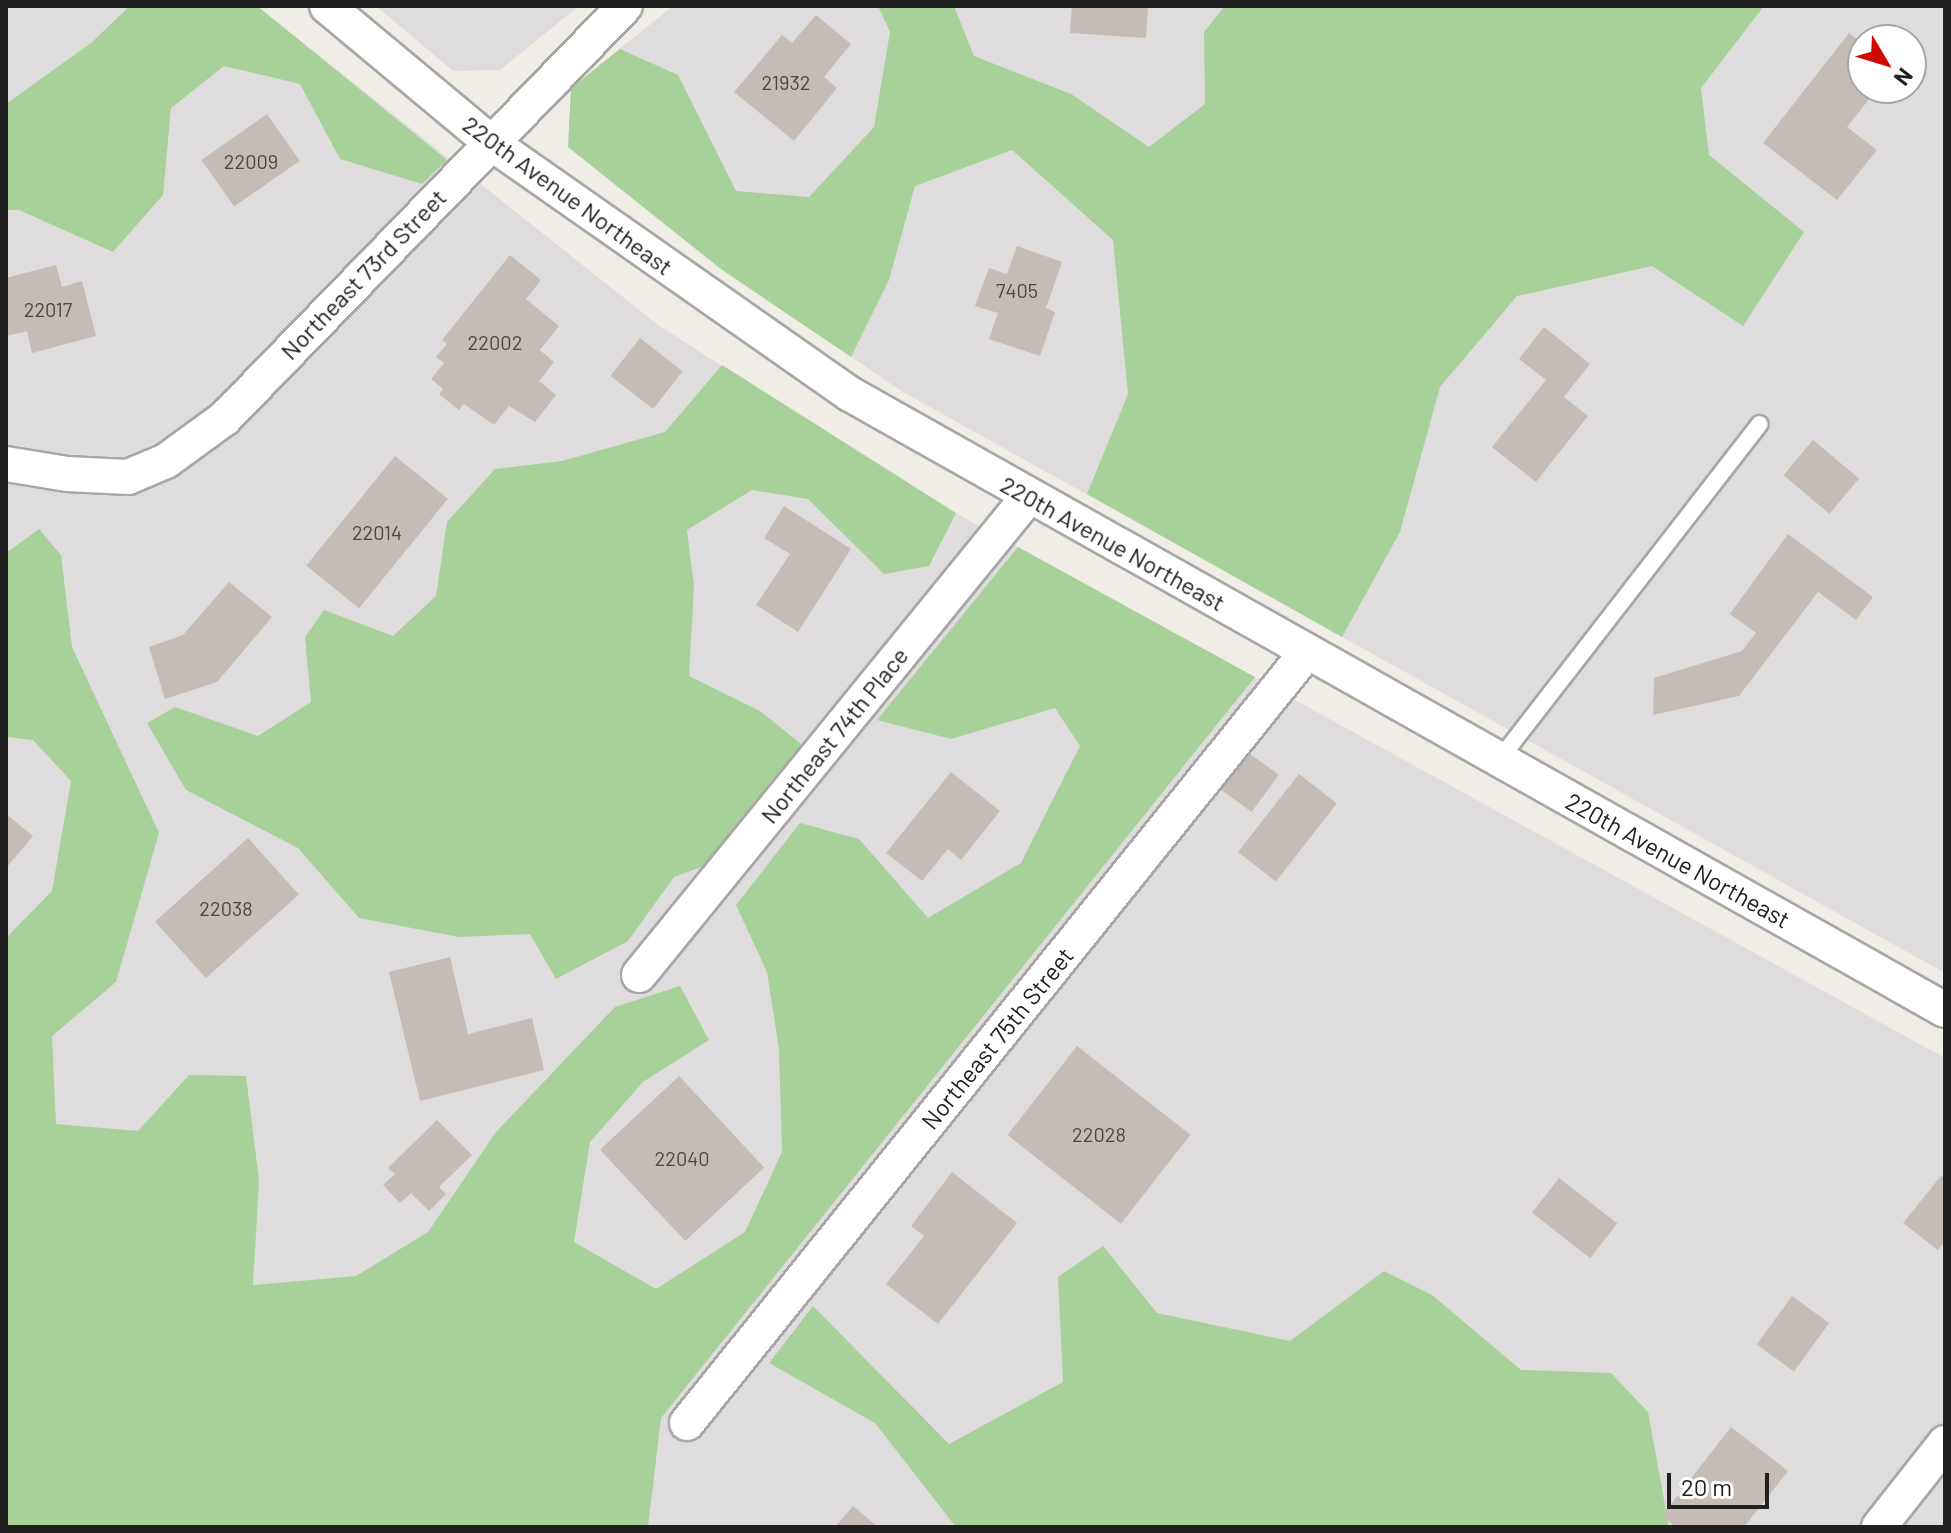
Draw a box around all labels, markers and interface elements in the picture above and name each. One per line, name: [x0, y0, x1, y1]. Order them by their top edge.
north arrow: [1847, 24, 1927, 104]
text: N: [1890, 64, 1919, 91]
house number: 21932: [762, 70, 810, 94]
street label: 220th Avenue Northeast: [458, 109, 678, 281]
house number: 22009: [224, 149, 278, 173]
street label: Northeast 73rd Street: [274, 183, 452, 365]
house number: 7405: [996, 278, 1038, 302]
house number: 22017: [24, 297, 72, 321]
house number: 22002: [468, 330, 522, 354]
street label: 220th Avenue Northeast: [996, 469, 1230, 617]
house number: 22014: [352, 520, 402, 544]
street label: Northeast 74th Place: [754, 641, 914, 829]
street label: 220th Avenue Northeast: [1561, 786, 1795, 934]
house number: 22038: [199, 896, 253, 920]
street label: Northeast 75th Street: [915, 941, 1079, 1135]
house number: 22028: [1072, 1122, 1126, 1146]
house number: 22040: [654, 1146, 710, 1170]
scale bar: [1671, 1457, 1773, 1507]
text: 20 m: [1681, 1472, 1732, 1501]

